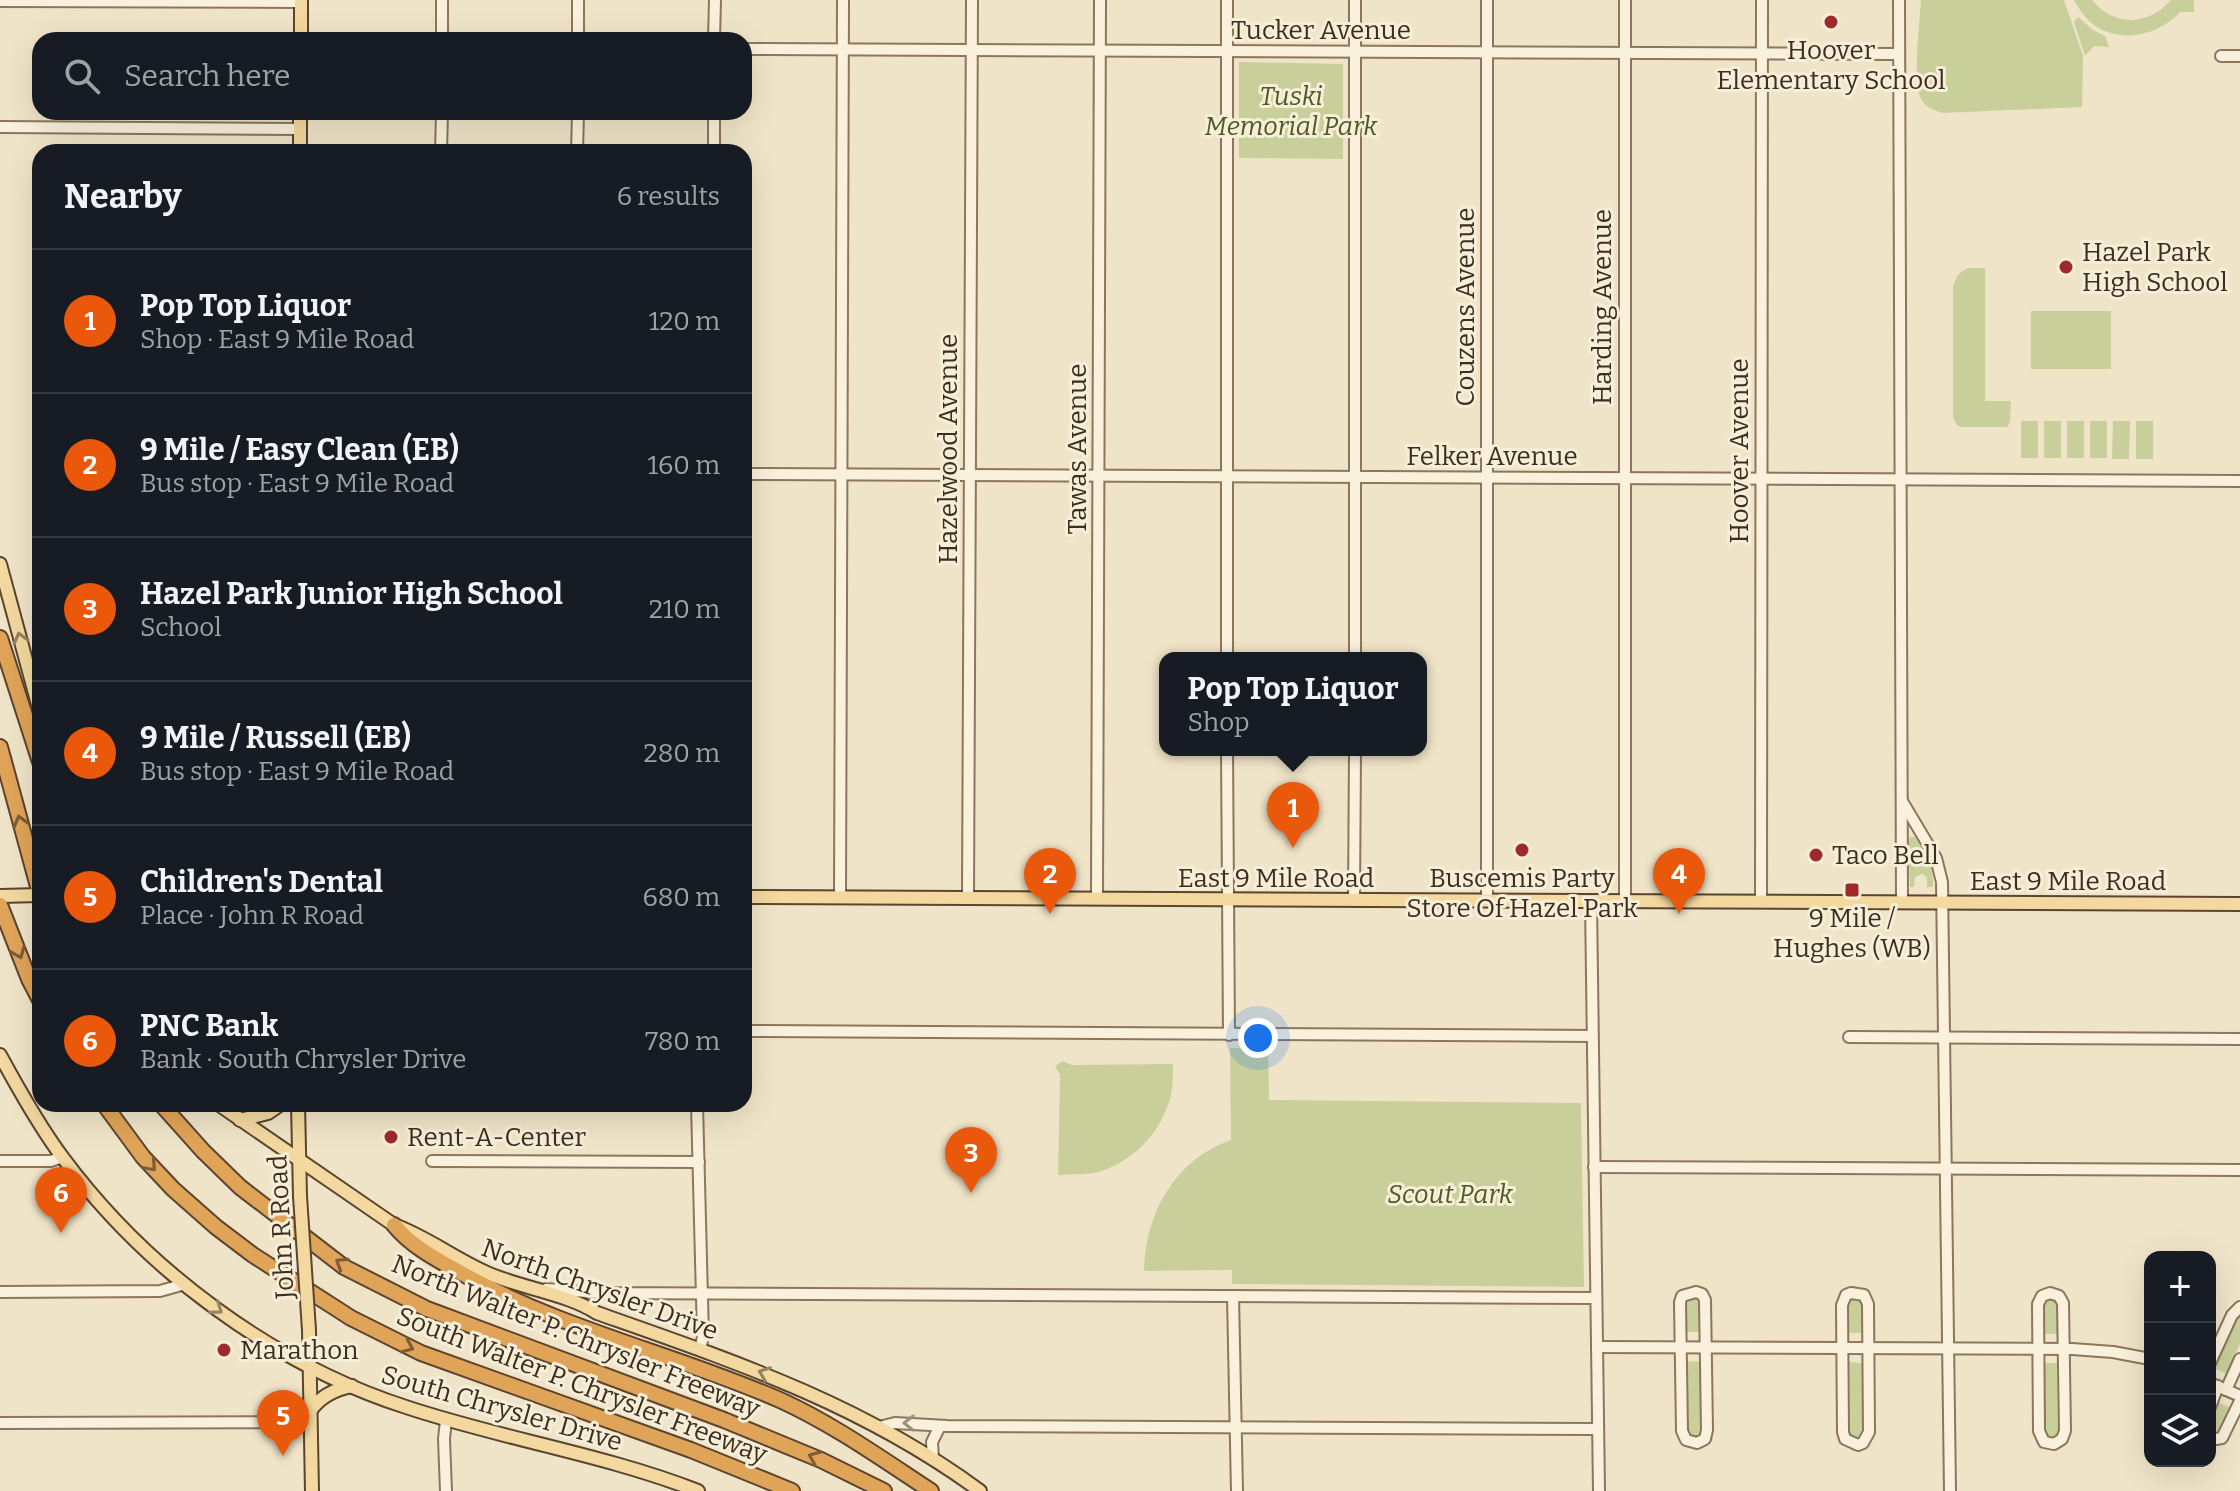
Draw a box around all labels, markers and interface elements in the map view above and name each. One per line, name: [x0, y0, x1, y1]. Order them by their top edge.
marker: Hoover Elementary School: [1822, 13, 1840, 31]
street label: Tucker Avenue: [1231, 15, 1411, 46]
search box: [32, 32, 752, 120]
place label: Hoover Elementary School: [1716, 35, 1946, 96]
icon: search: [60, 54, 104, 98]
text: Search here: [124, 58, 291, 94]
park label: Tuski Memorial Park: [1205, 81, 1378, 142]
text: Nearby: [64, 176, 182, 217]
text: 6 results: [617, 181, 720, 212]
street label: Couzens Avenue: [1450, 207, 1481, 407]
street label: Harding Avenue: [1587, 209, 1618, 405]
place label: Hazel Park High School: [2082, 237, 2228, 298]
marker: Hazel Park High School: [2057, 258, 2075, 276]
text: Pop Top Liquor: [140, 288, 351, 324]
text: 1: [84, 306, 96, 337]
text: 120 m: [649, 306, 720, 337]
text: Shop · East 9 Mile Road: [140, 324, 414, 355]
street label: Hazelwood Avenue: [933, 334, 964, 564]
street label: Hoover Avenue: [1724, 358, 1755, 544]
street label: Tawas Avenue: [1062, 364, 1093, 534]
text: 9 Mile / Easy Clean (EB): [140, 432, 459, 468]
street label: Felker Avenue: [1406, 441, 1578, 472]
text: 2: [83, 450, 97, 481]
text: 160 m: [648, 450, 720, 481]
text: Bus stop · East 9 Mile Road: [140, 468, 454, 499]
text: Hazel Park Junior High School: [140, 576, 563, 612]
text: 3: [83, 594, 97, 625]
text: 210 m: [649, 594, 720, 625]
text: School: [140, 612, 222, 643]
one-way arrow: [13, 632, 29, 646]
popup: [1159, 652, 1427, 756]
text: Pop Top Liquor: [1187, 671, 1399, 707]
text: Shop: [1187, 707, 1250, 738]
text: 9 Mile / Russell (EB): [140, 720, 411, 756]
text: 4: [82, 738, 98, 769]
text: 280 m: [644, 738, 720, 769]
text: Bus stop · East 9 Mile Road: [140, 756, 454, 787]
pin: 1: [1267, 782, 1319, 848]
one-way arrow: [13, 814, 29, 828]
place label: Taco Bell: [1832, 840, 1939, 871]
marker: Buscemis Party Store Of Hazel Park: [1513, 841, 1531, 859]
marker: Taco Bell: [1807, 846, 1825, 864]
pin: 2: [1024, 848, 1076, 914]
pin: 4: [1653, 848, 1705, 914]
street label: East 9 Mile Road: [1178, 863, 1374, 894]
place label: Buscemis Party Store Of Hazel Park: [1406, 863, 1638, 924]
text: Children's Dental: [140, 864, 383, 900]
street label: East 9 Mile Road: [1970, 866, 2166, 897]
marker: 9 Mile / Hughes (WB): [1843, 881, 1861, 899]
text: 5: [83, 882, 97, 913]
text: 680 m: [642, 882, 720, 913]
text: Place · John R Road: [140, 900, 364, 931]
place label: 9 Mile / Hughes (WB): [1773, 903, 1931, 964]
one-way arrow: [9, 945, 26, 959]
text: PNC Bank: [140, 1008, 278, 1044]
your location: [1238, 1018, 1278, 1058]
text: 6: [82, 1026, 98, 1057]
text: 780 m: [645, 1026, 720, 1057]
text: Bank · South Chrysler Drive: [140, 1044, 466, 1075]
place label: Rent-A-Center: [407, 1122, 587, 1153]
pin: 3: [945, 1127, 997, 1193]
marker: Rent-A-Center: [382, 1128, 400, 1146]
street label: John R Road: [262, 1154, 301, 1301]
one-way arrow: [142, 1156, 156, 1171]
pin: 6: [35, 1167, 87, 1233]
park label: Scout Park: [1387, 1179, 1514, 1210]
street label: North Chrysler Drive: [477, 1232, 722, 1347]
street label: North Walter P. Chrysler Freeway: [387, 1248, 765, 1425]
map controls: [2144, 1251, 2216, 1467]
button: +: [2144, 1251, 2216, 1323]
one-way arrow: [335, 1258, 349, 1273]
one-way arrow: [208, 1299, 222, 1314]
street label: South Walter P. Chrysler Freeway: [392, 1300, 772, 1471]
button: −: [2144, 1323, 2216, 1395]
place label: Marathon: [240, 1335, 359, 1366]
one-way arrow: [400, 1337, 414, 1353]
marker: Marathon: [215, 1341, 233, 1359]
street label: South Chrysler Drive: [378, 1359, 626, 1458]
one-way arrow: [758, 1366, 772, 1383]
pin: 5: [257, 1390, 309, 1456]
button: layers: [2144, 1395, 2216, 1467]
one-way arrow: [902, 1414, 915, 1432]
one-way arrow: [808, 1451, 822, 1467]

